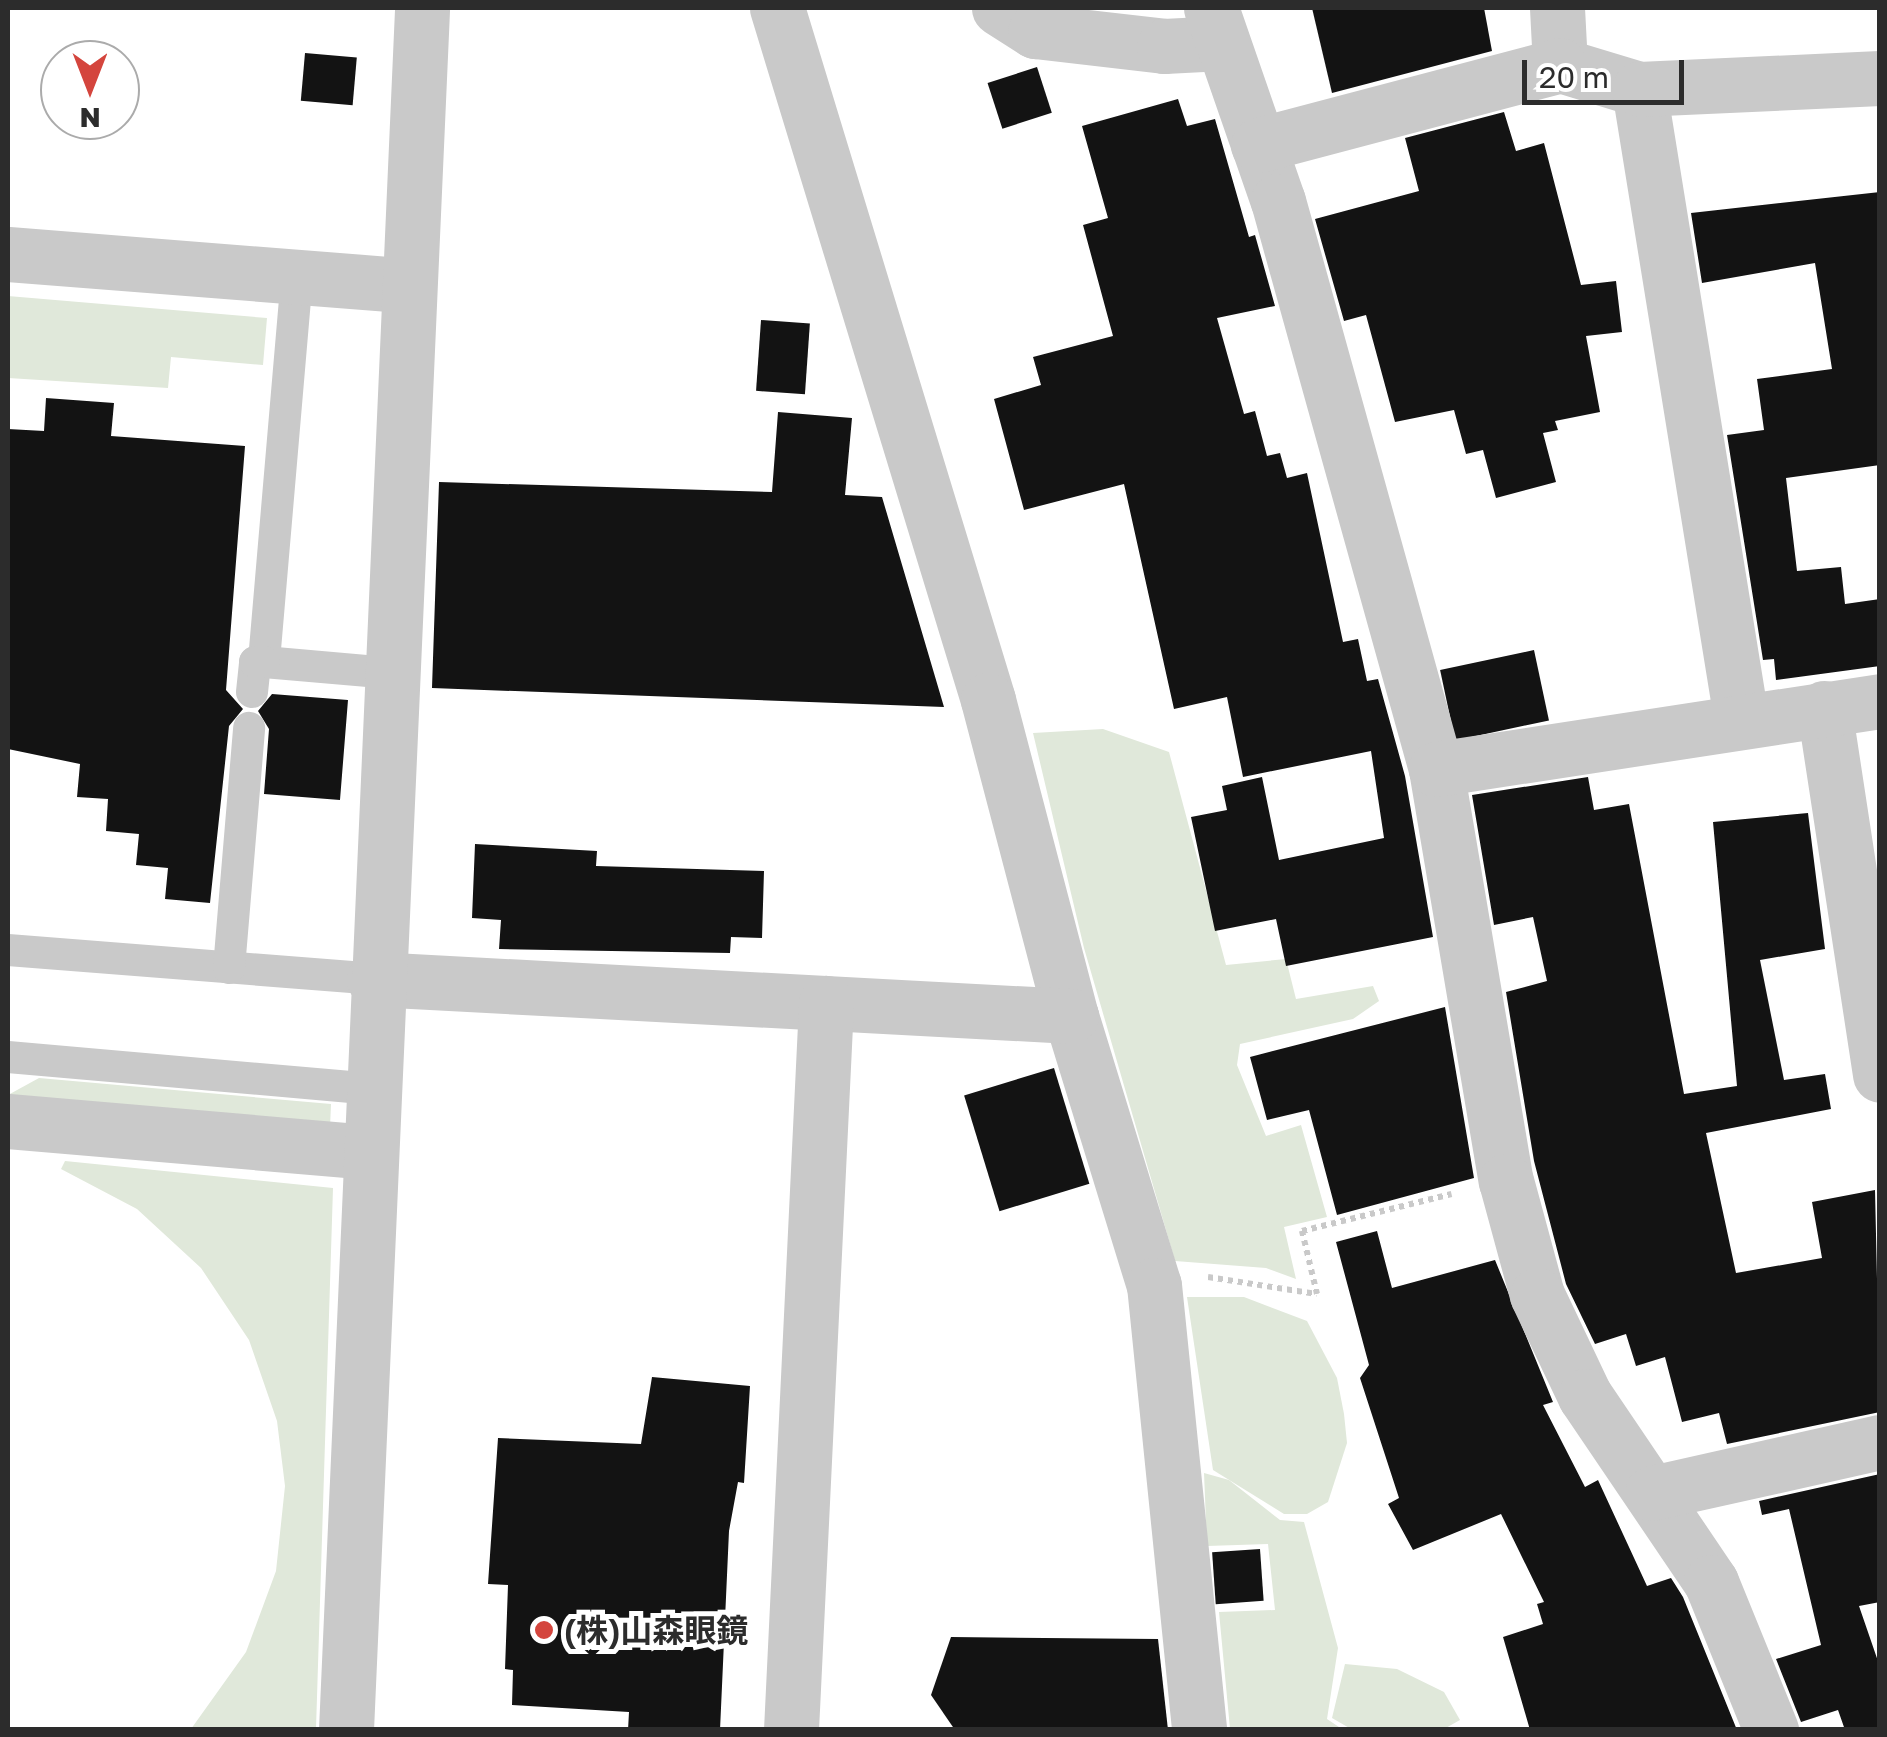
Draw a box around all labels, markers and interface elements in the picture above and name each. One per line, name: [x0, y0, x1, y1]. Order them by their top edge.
north arrow: [40, 40, 140, 140]
scale bar: [1527, 40, 1690, 102]
text: 20 m: [1539, 59, 1609, 95]
text: N: [79, 102, 101, 135]
place label: (株)山森眼鏡: [564, 1611, 748, 1649]
marker: (株)山森眼鏡: [533, 1619, 555, 1641]

